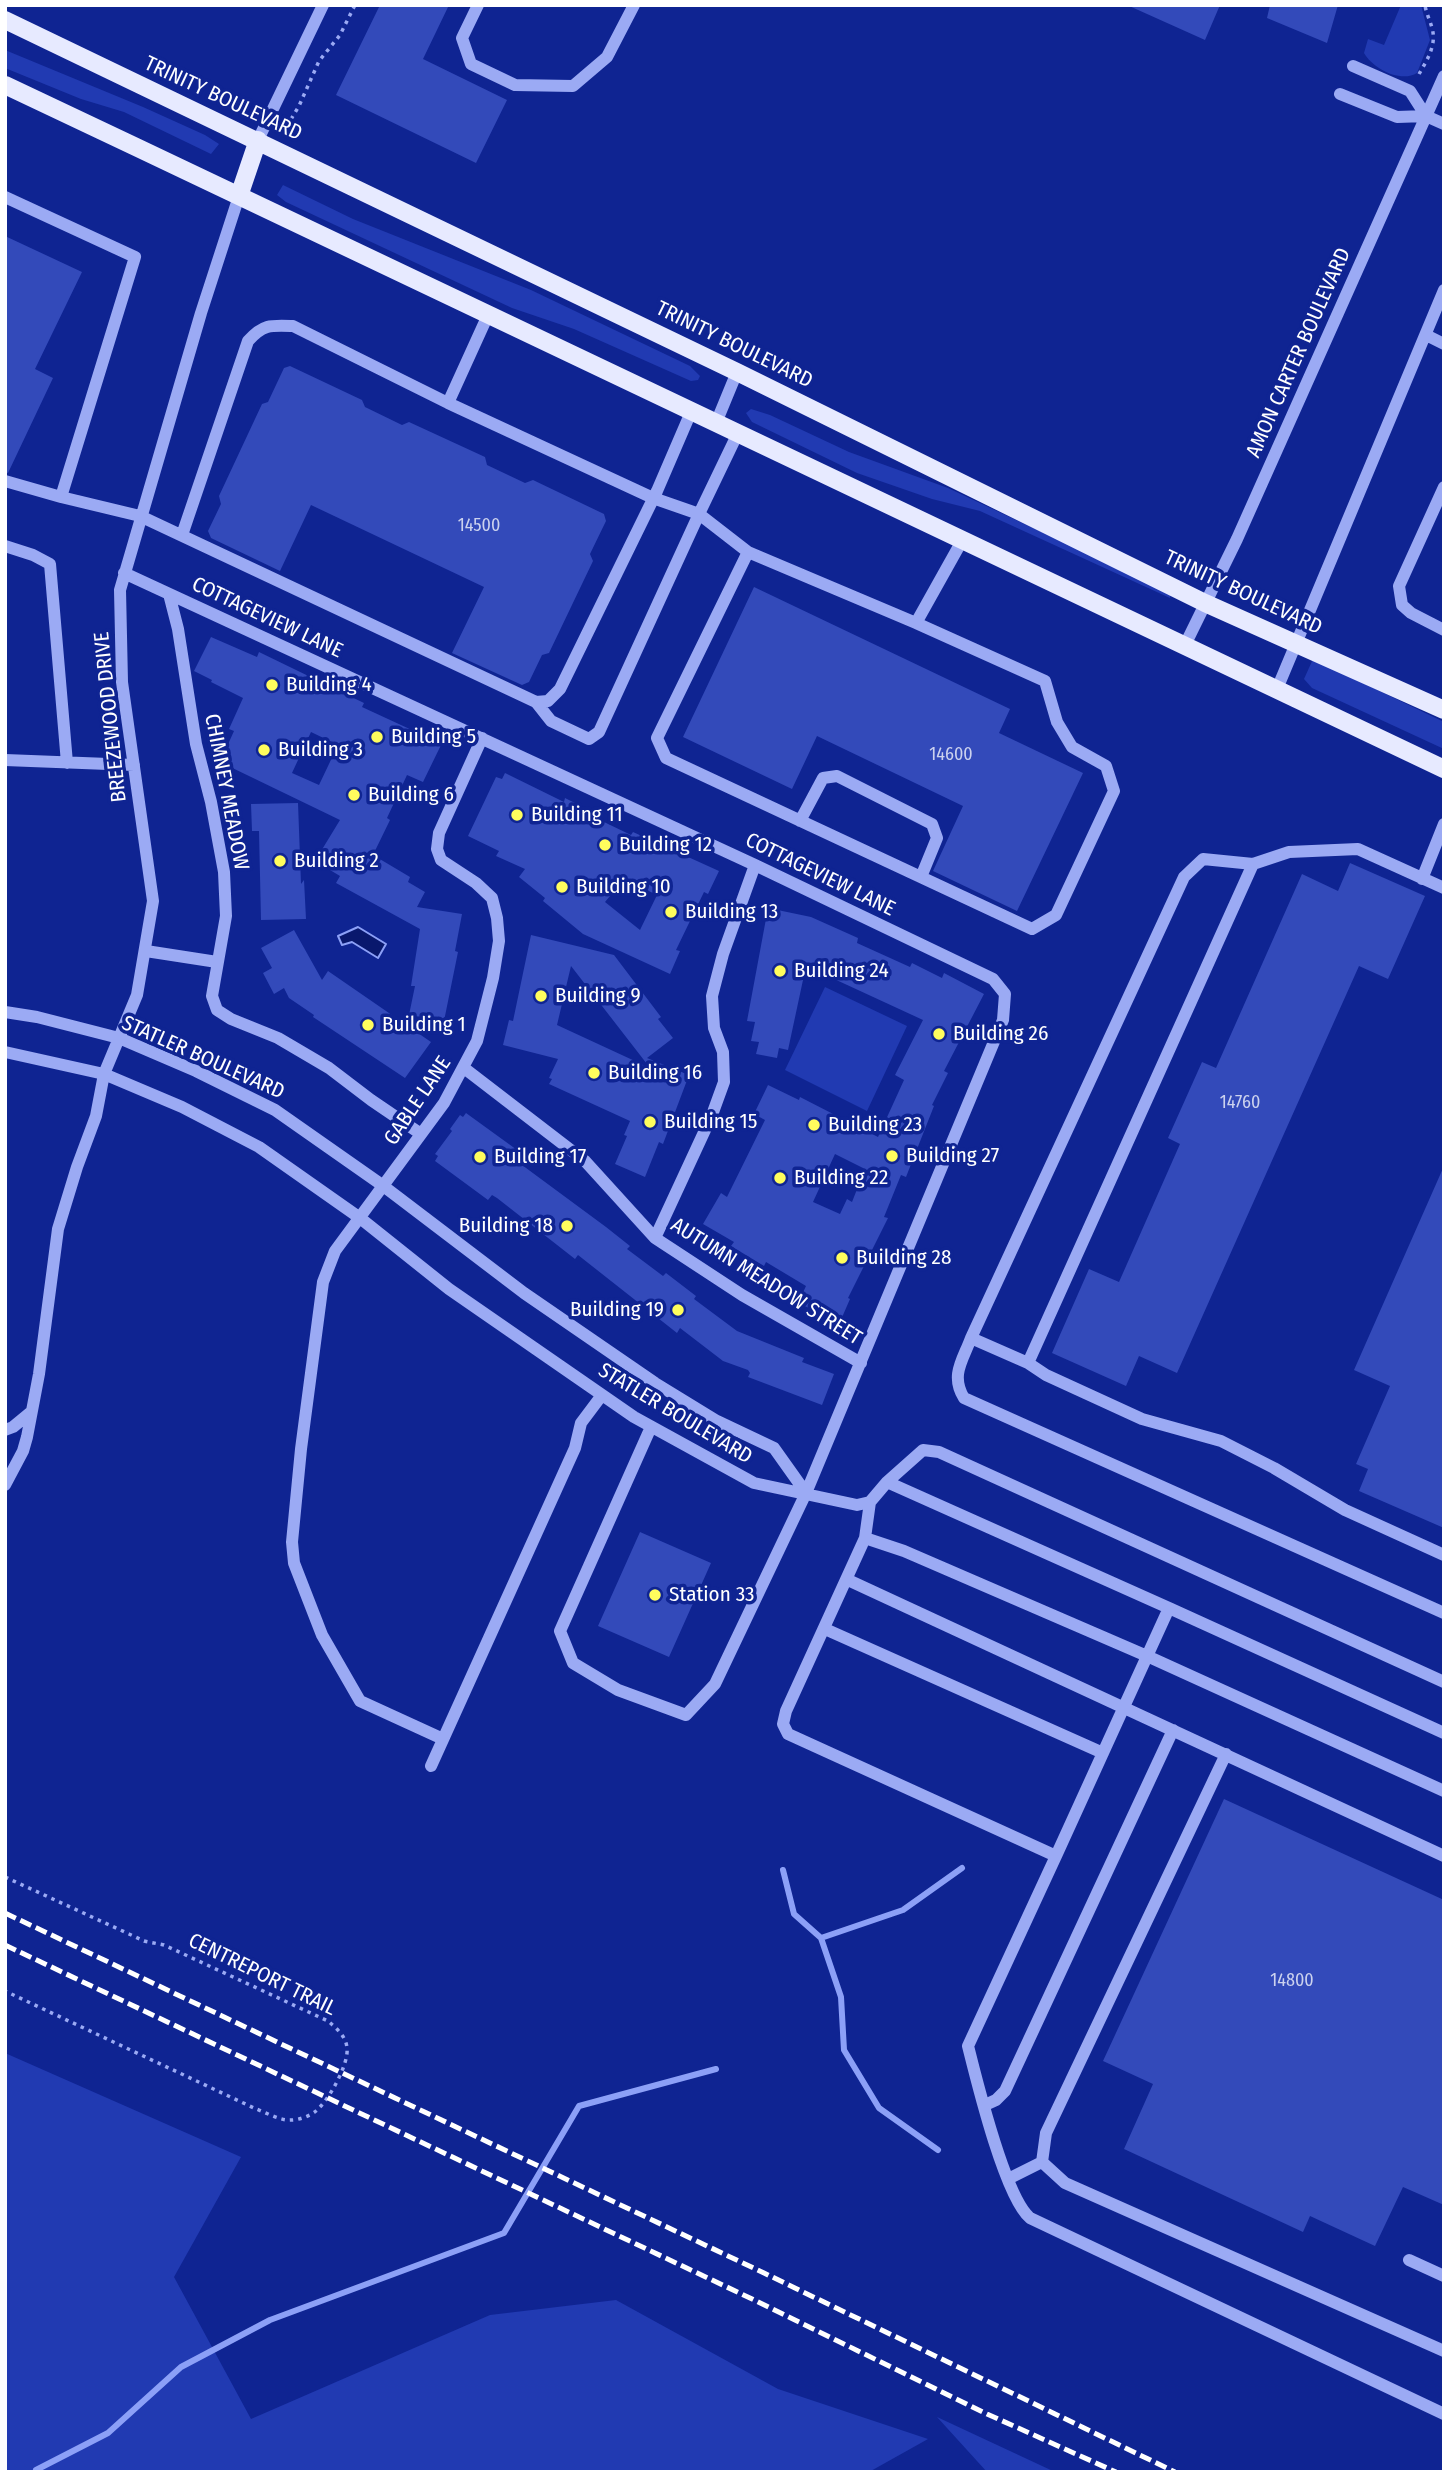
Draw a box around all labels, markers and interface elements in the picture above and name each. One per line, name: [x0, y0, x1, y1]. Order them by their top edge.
street label: TRINITY BOULEVARD: [140, 51, 306, 147]
street label: AMON CARTER BOULEVARD: [1241, 244, 1357, 462]
street label: TRINITY BOULEVARD: [651, 296, 817, 394]
house number: 14500: [458, 515, 500, 537]
street label: TRINITY BOULEVARD: [1160, 545, 1326, 641]
street label: COTTAGEVIEW LANE: [188, 572, 346, 664]
street label: BREEZEWOOD DRIVE: [90, 631, 132, 803]
place label: Building 4: [286, 672, 372, 698]
marker: Building 4: [264, 677, 280, 693]
street label: CHIMNEY MEADOW: [198, 712, 254, 872]
place label: Building 5: [391, 724, 476, 750]
marker: Building 5: [369, 729, 385, 745]
place label: Building 3: [278, 737, 363, 763]
marker: Building 3: [256, 742, 272, 758]
house number: 14600: [929, 744, 973, 766]
place label: Building 6: [368, 782, 454, 808]
marker: Building 6: [346, 787, 362, 803]
place label: Building 11: [531, 802, 623, 828]
marker: Building 11: [509, 807, 525, 823]
street label: COTTAGEVIEW LANE: [741, 828, 899, 922]
place label: Building 12: [619, 832, 712, 858]
marker: Building 12: [597, 837, 613, 853]
place label: Building 2: [294, 848, 379, 874]
marker: Building 2: [272, 853, 288, 869]
place label: Building 10: [576, 874, 671, 900]
marker: Building 10: [554, 879, 570, 895]
place label: Building 13: [685, 899, 778, 925]
marker: Building 13: [663, 904, 679, 920]
place label: Building 24: [794, 958, 889, 984]
marker: Building 24: [772, 963, 788, 979]
place label: Building 9: [555, 983, 641, 1009]
marker: Building 9: [533, 988, 549, 1004]
street label: STATLER BOULEVARD: [118, 1011, 288, 1105]
place label: Building 1: [382, 1012, 466, 1038]
marker: Building 1: [360, 1017, 376, 1033]
place label: Building 26: [953, 1021, 1048, 1047]
marker: Building 26: [931, 1026, 947, 1042]
street label: GABLE LANE: [379, 1052, 457, 1150]
place label: Building 16: [608, 1060, 702, 1086]
marker: Building 16: [586, 1065, 602, 1081]
house number: 14760: [1220, 1092, 1260, 1114]
place label: Building 15: [664, 1109, 757, 1135]
place label: Building 23: [828, 1112, 922, 1138]
marker: Building 15: [642, 1114, 658, 1130]
marker: Building 23: [806, 1117, 822, 1133]
place label: Building 27: [906, 1143, 999, 1169]
place label: Building 17: [494, 1144, 586, 1170]
marker: Building 27: [884, 1148, 900, 1164]
marker: Building 17: [472, 1149, 488, 1165]
place label: Building 22: [794, 1165, 888, 1191]
marker: Building 22: [772, 1170, 788, 1186]
place label: Building 18: [459, 1213, 553, 1239]
street label: AUTUMN MEADOW STREET: [666, 1213, 866, 1351]
marker: Building 18: [559, 1218, 575, 1234]
place label: Building 28: [856, 1245, 951, 1271]
marker: Building 28: [834, 1250, 850, 1266]
place label: Building 19: [570, 1297, 664, 1323]
marker: Building 19: [670, 1302, 686, 1318]
street label: STATLER BOULEVARD: [593, 1358, 757, 1470]
place label: Station 33: [669, 1582, 755, 1608]
marker: Station 33: [647, 1587, 663, 1603]
street label: CENTREPORT TRAIL: [184, 1928, 340, 2022]
house number: 14800: [1270, 1970, 1314, 1992]

